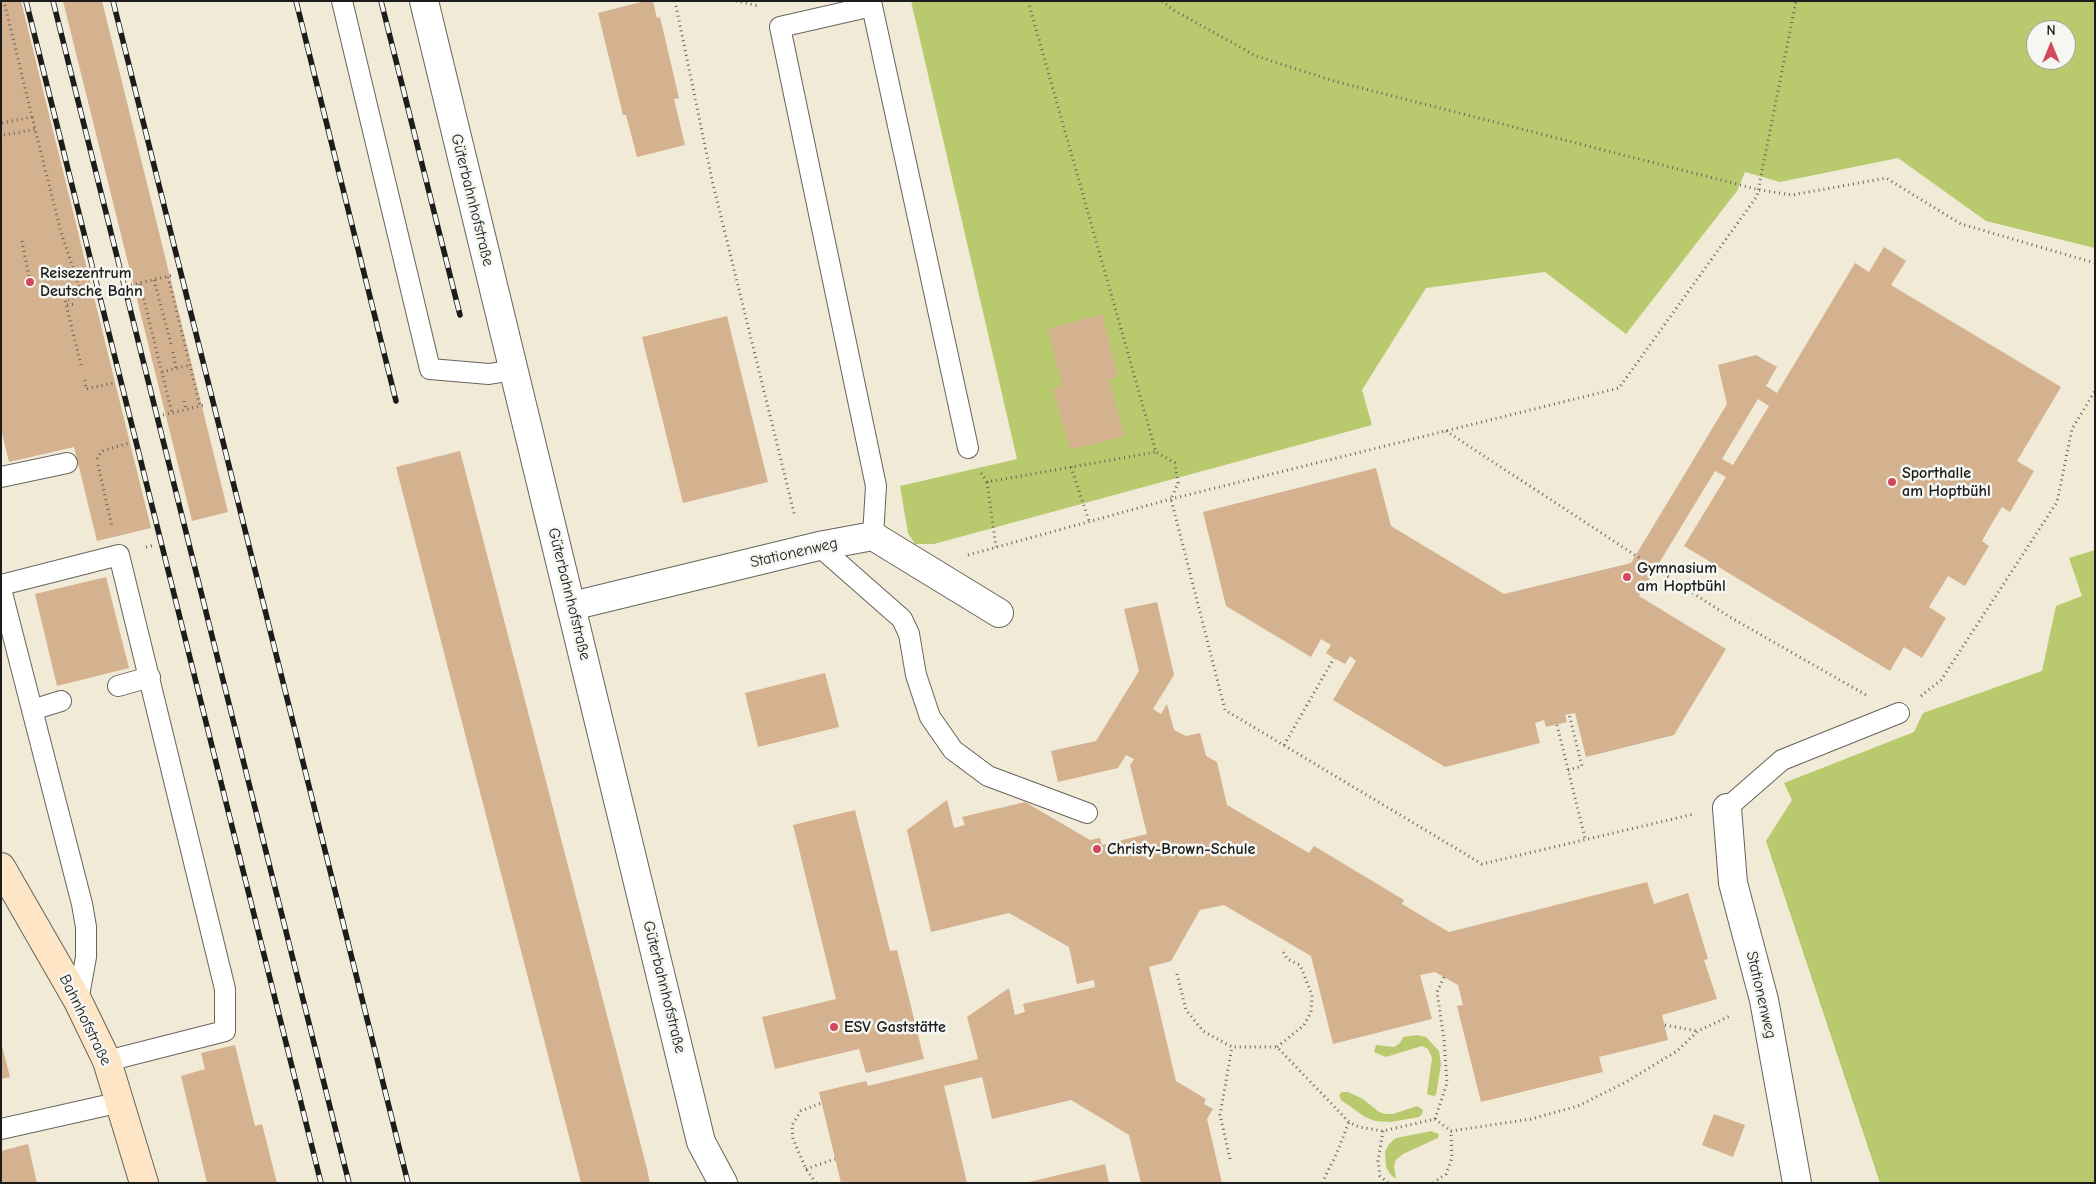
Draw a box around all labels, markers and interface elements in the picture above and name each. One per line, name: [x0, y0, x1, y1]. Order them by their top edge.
north arrow: [2026, 20, 2076, 70]
text: N: [2046, 22, 2056, 39]
street label: Güterbahnhofstraße: [446, 132, 498, 268]
place label: Reisezentrum Deutsche Bahn: [40, 263, 143, 301]
marker: Reisezentrum Deutsche Bahn: [24, 276, 36, 288]
place label: Sporthalle am Hoptbühl: [1902, 463, 1991, 501]
marker: Sporthalle am Hoptbühl: [1886, 476, 1898, 488]
street label: Güterbahnhofstraße: [543, 526, 595, 662]
street label: Stationenweg: [748, 534, 840, 572]
place label: Gymnasium am Hoptbühl: [1637, 558, 1726, 596]
marker: Gymnasium am Hoptbühl: [1621, 571, 1633, 583]
place label: Christy-Brown-Schule: [1107, 839, 1255, 859]
marker: Christy-Brown-Schule: [1091, 843, 1103, 855]
street label: Güterbahnhofstraße: [638, 919, 690, 1055]
street label: Stationenweg: [1742, 949, 1780, 1041]
street label: Bahnhofstraße: [55, 971, 115, 1069]
place label: ESV Gaststätte: [844, 1017, 946, 1037]
marker: ESV Gaststätte: [828, 1021, 840, 1033]

